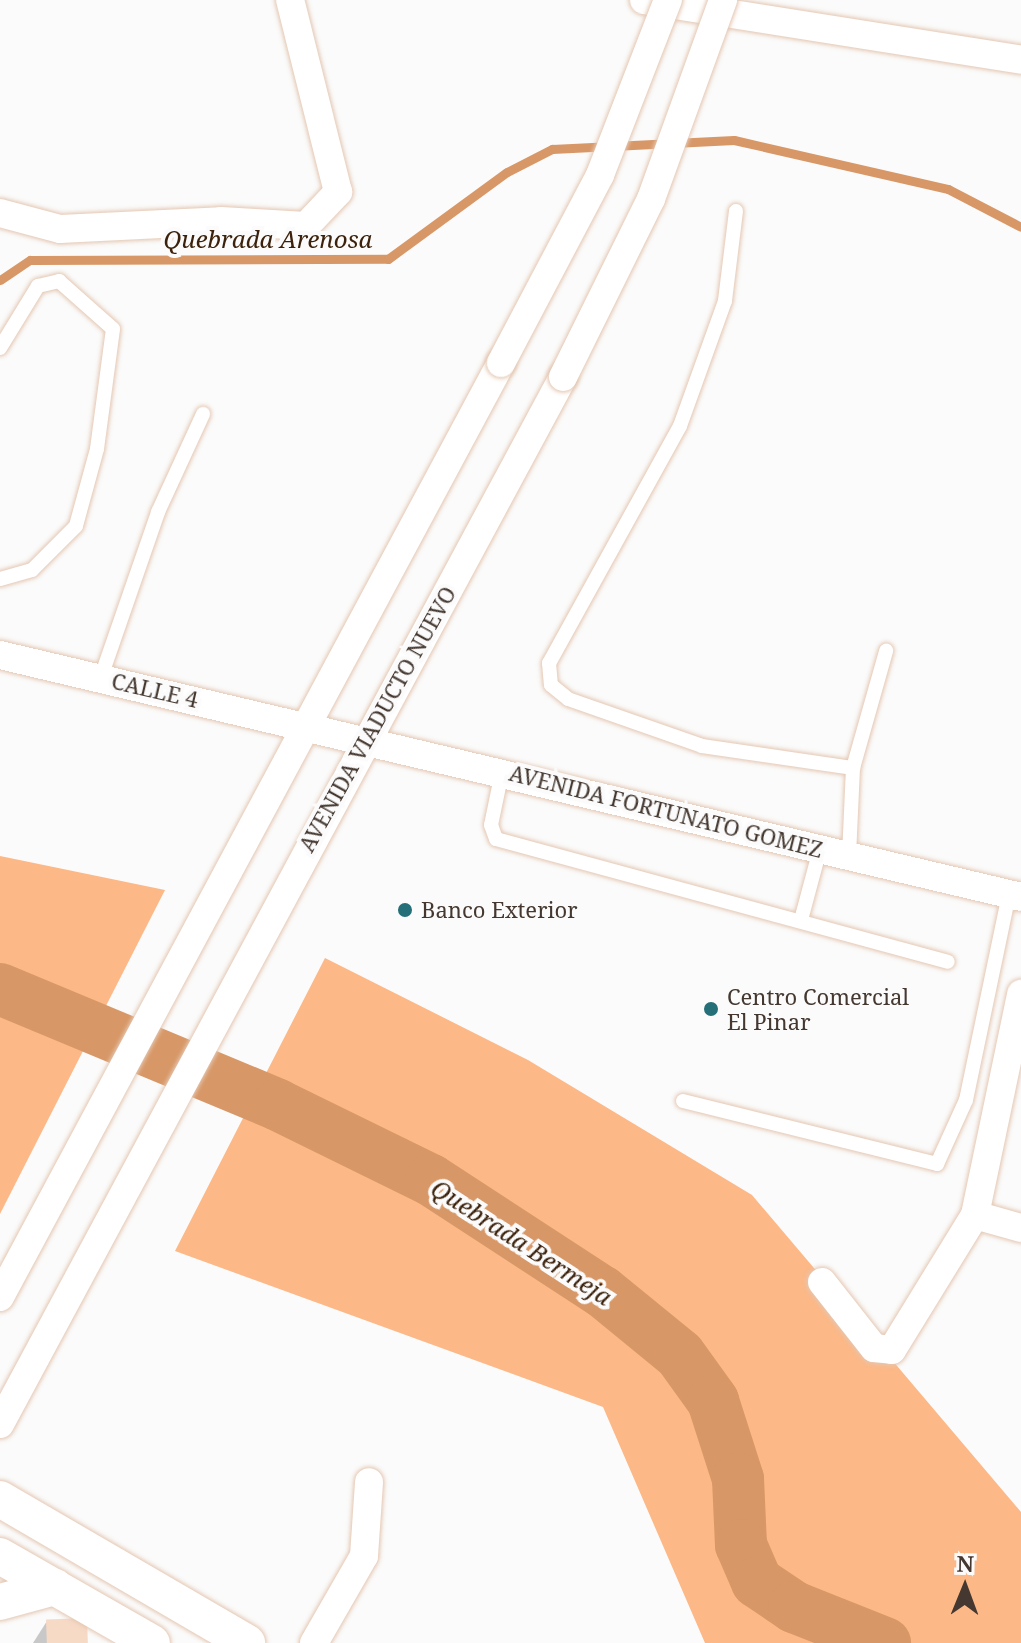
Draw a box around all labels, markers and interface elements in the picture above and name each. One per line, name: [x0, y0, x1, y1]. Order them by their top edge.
water label: Quebrada Arenosa: [164, 225, 372, 253]
street label: AVENIDA VIADUCTO NUEVO: [293, 582, 461, 856]
street label: CALLE 4: [109, 667, 201, 713]
street label: AVENIDA FORTUNATO GOMEZ: [507, 759, 825, 863]
place label: Banco Exterior: [421, 897, 578, 923]
marker: Banco Exterior: [396, 901, 414, 919]
place label: Centro Comercial El Pinar: [727, 983, 909, 1034]
marker: Centro Comercial El Pinar: [702, 1000, 720, 1018]
water label: Quebrada Bermeja: [426, 1173, 618, 1311]
north arrow: [925, 1547, 1005, 1627]
text: N: [956, 1548, 974, 1578]

